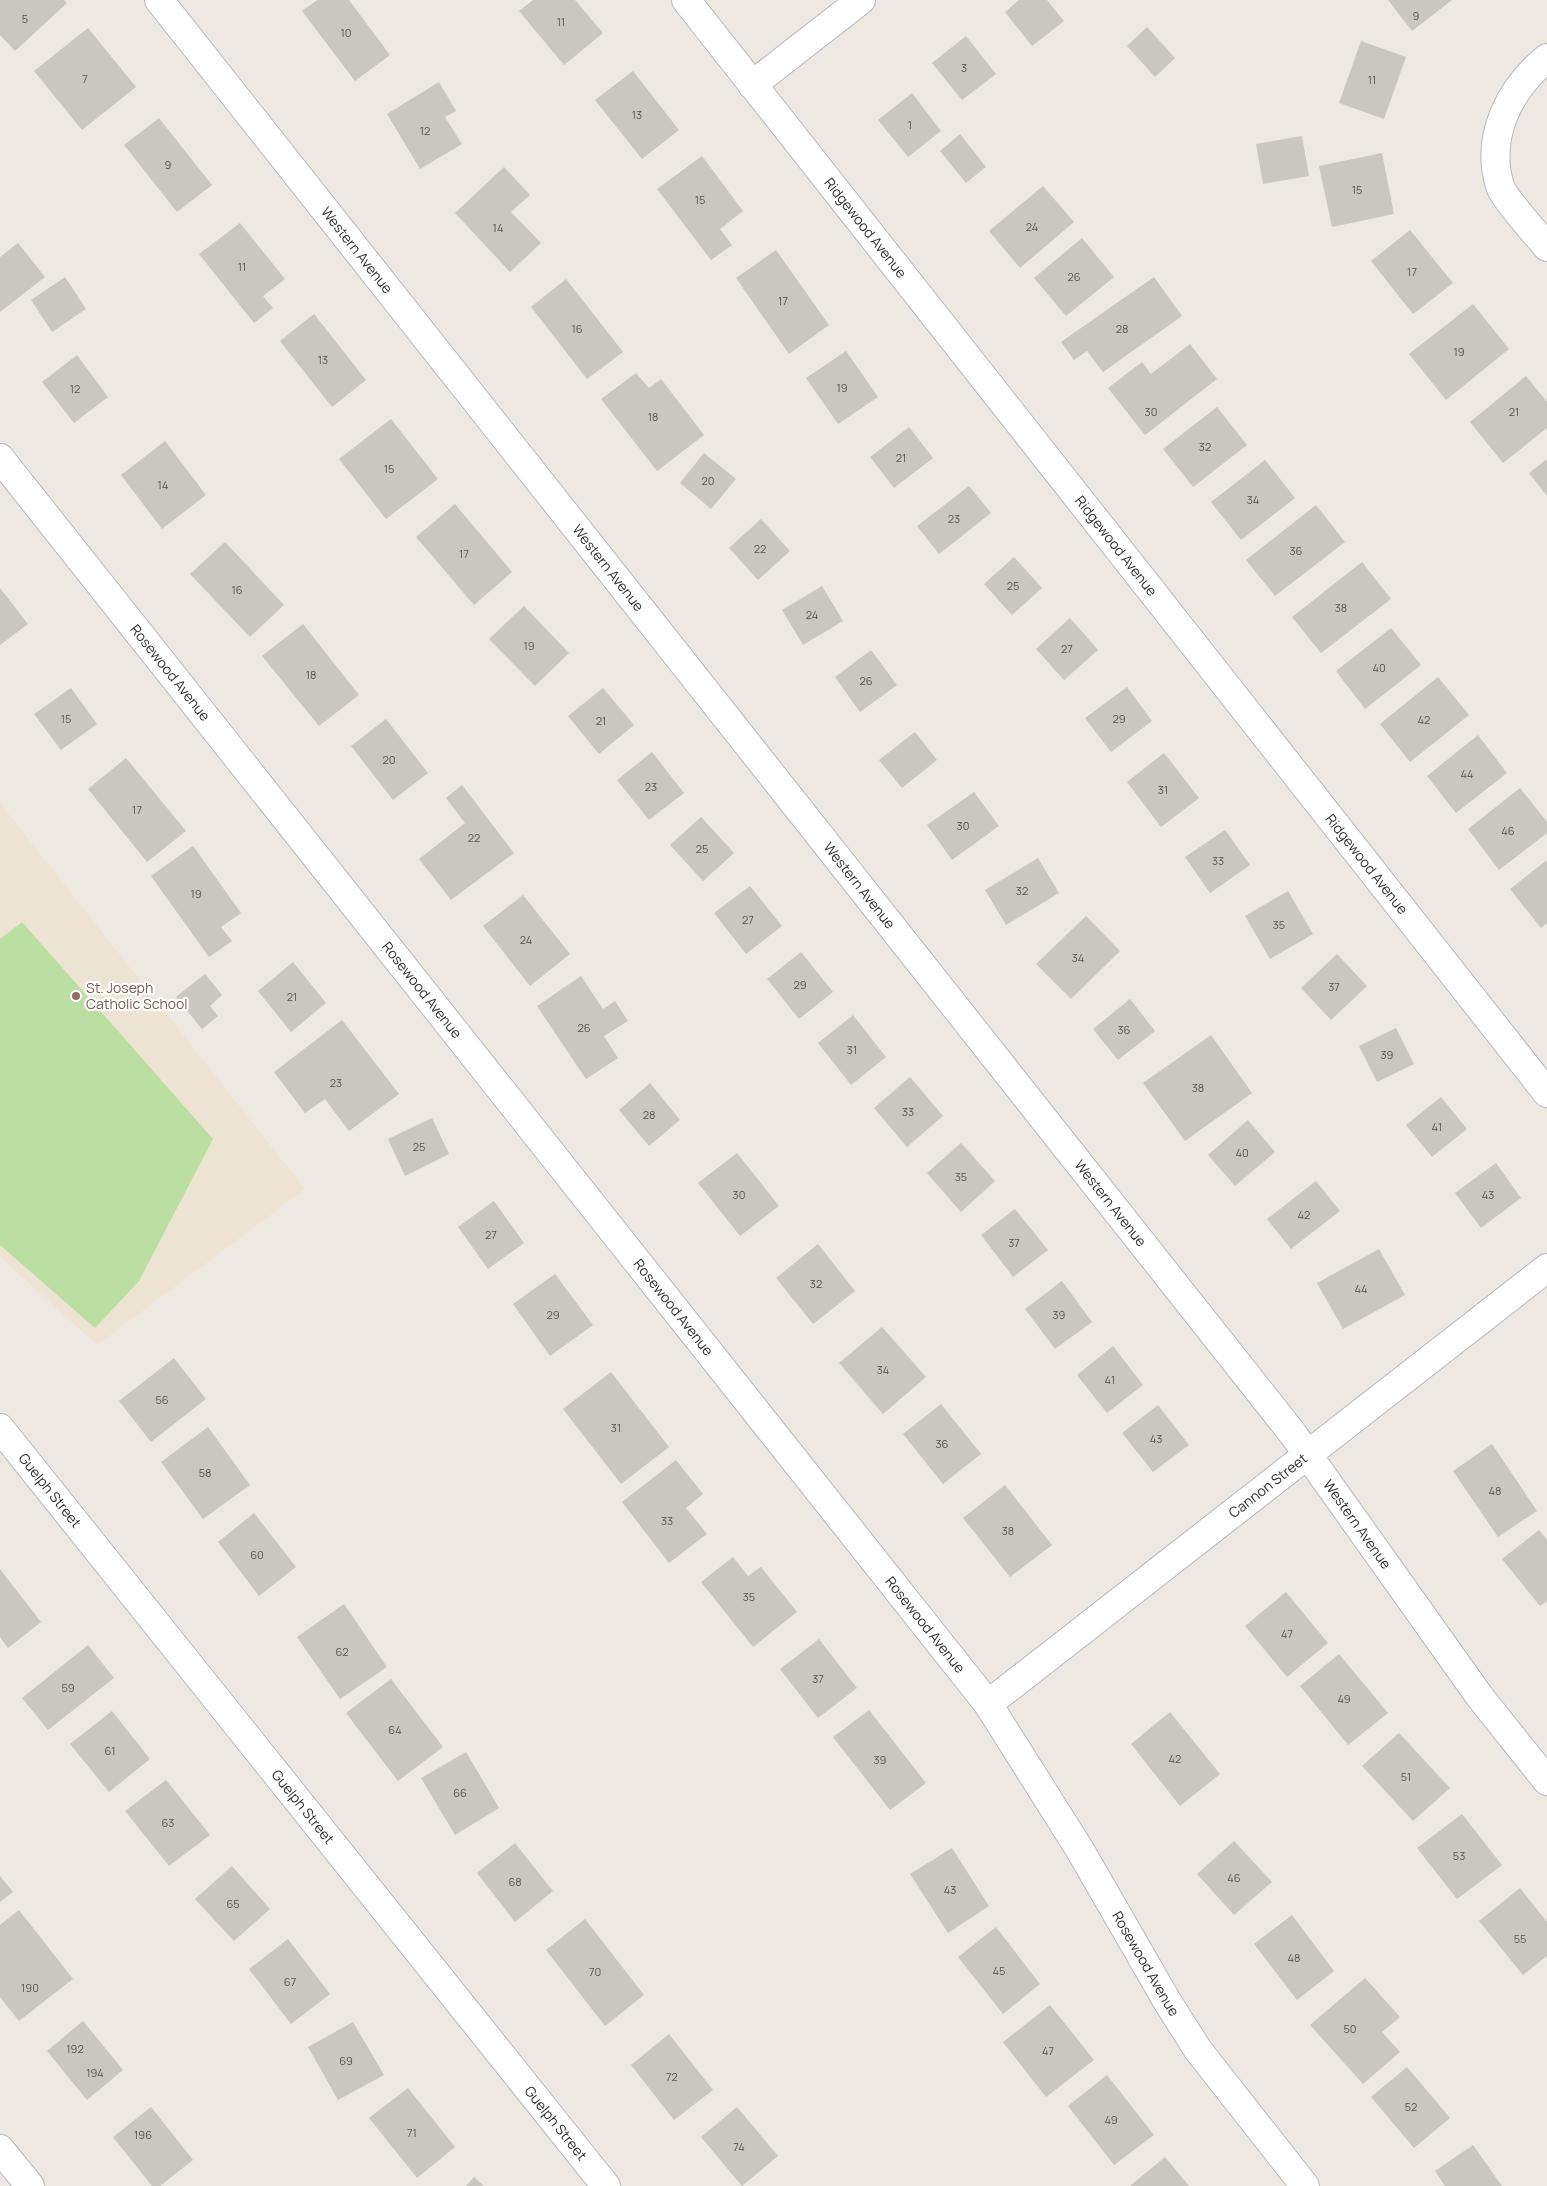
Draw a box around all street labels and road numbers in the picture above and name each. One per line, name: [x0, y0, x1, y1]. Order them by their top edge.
street label: Ridgewood Avenue: [820, 173, 911, 282]
street label: Western Avenue: [317, 203, 397, 297]
street label: Ridgewood Avenue: [1071, 492, 1162, 600]
street label: Western Avenue: [568, 520, 649, 615]
street label: Rosewood Avenue: [126, 620, 215, 725]
street label: Ridgewood Avenue: [1322, 810, 1413, 918]
street label: Western Avenue: [820, 838, 900, 933]
street label: Rosewood Avenue: [378, 937, 467, 1042]
street label: Western Avenue: [1071, 1156, 1151, 1250]
street label: Rosewood Avenue: [630, 1255, 718, 1359]
street label: Cannon Street: [1224, 1448, 1311, 1522]
street label: Guelph Street: [15, 1449, 86, 1532]
street label: Western Avenue: [1319, 1476, 1396, 1573]
street label: Rosewood Avenue: [881, 1572, 970, 1677]
street label: Guelph Street: [268, 1765, 339, 1848]
street label: Rosewood Avenue: [1108, 1907, 1184, 2020]
street label: Guelph Street: [521, 2082, 592, 2164]

